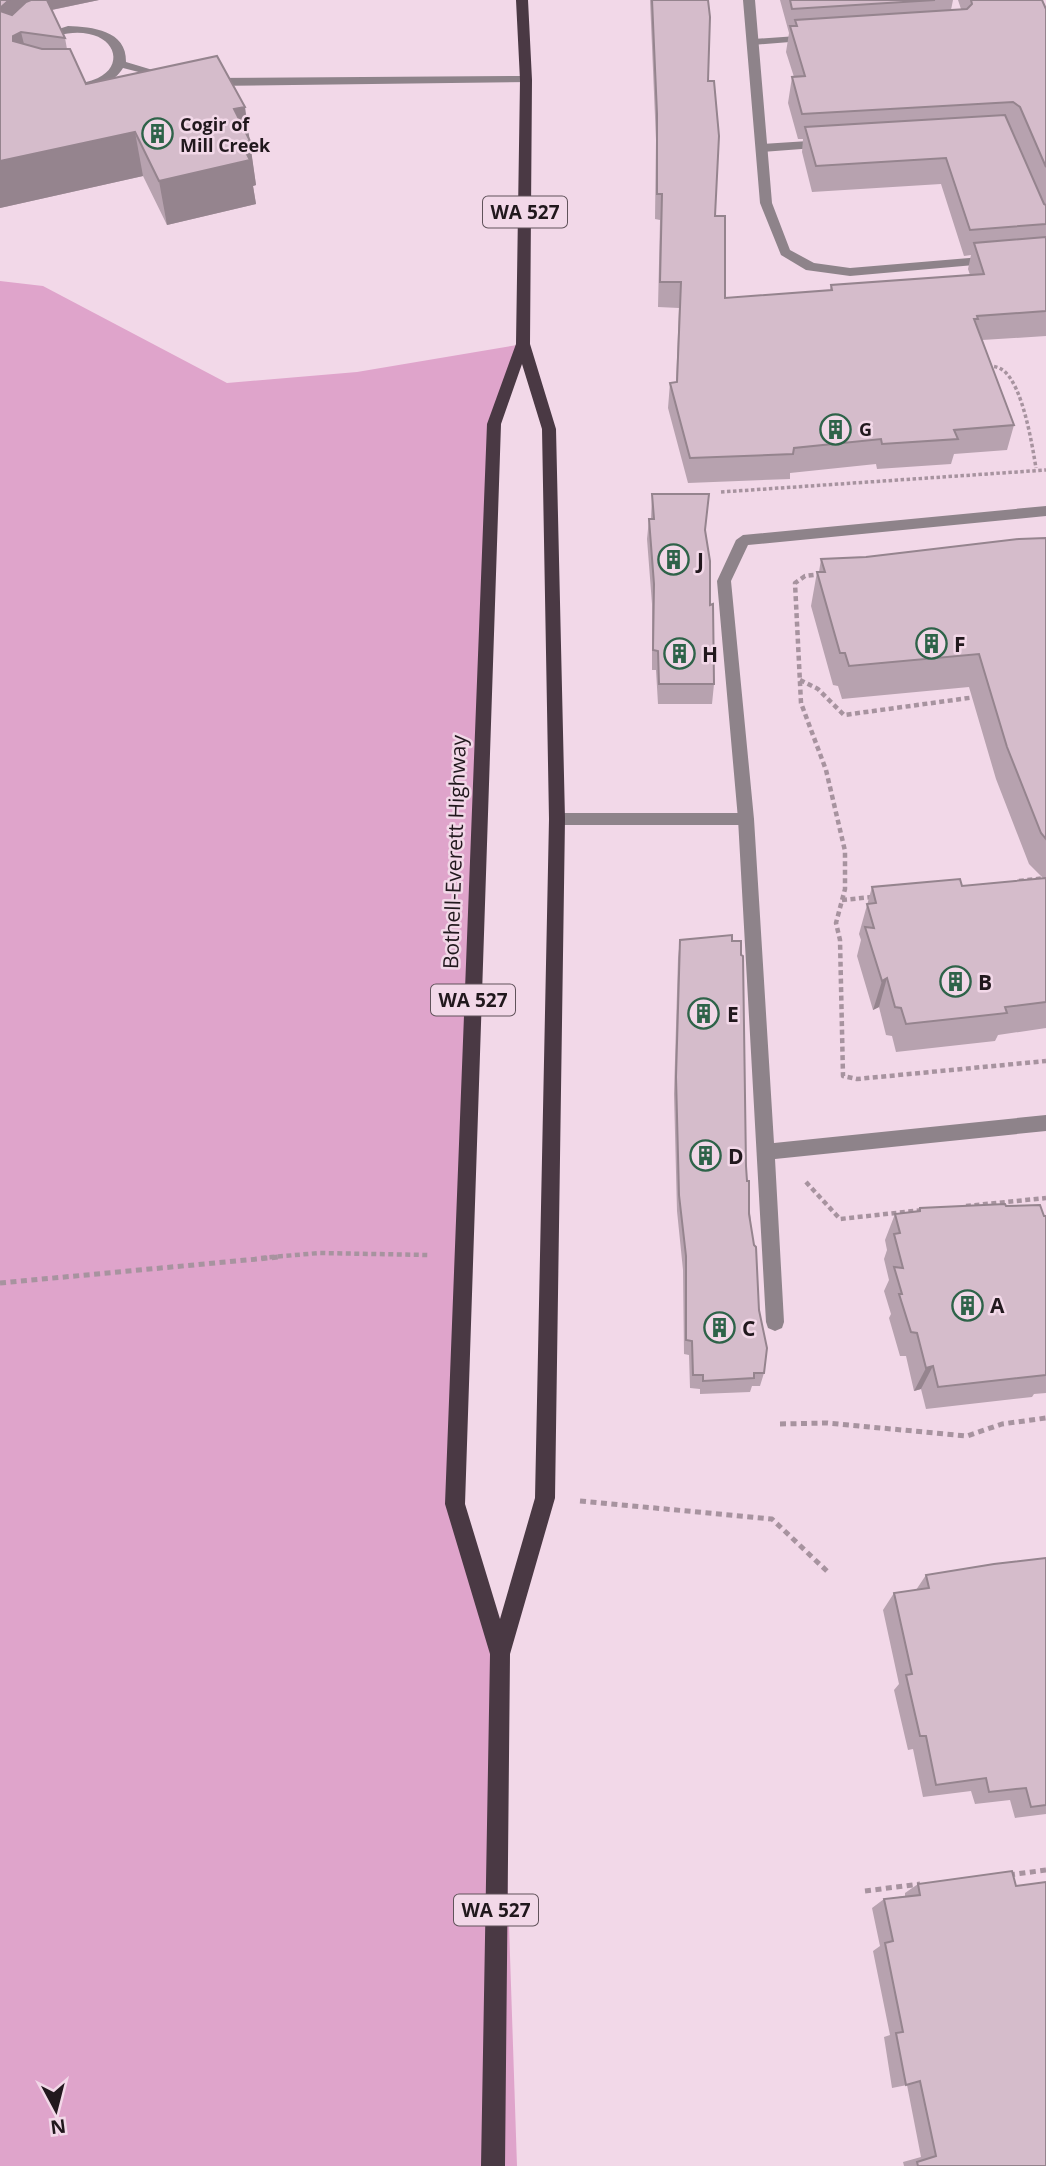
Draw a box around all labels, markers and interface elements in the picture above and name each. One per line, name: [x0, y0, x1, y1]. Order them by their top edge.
place label: Cogir of Mill Creek: [180, 112, 271, 157]
building icon: Cogir of Mill Creek: [140, 117, 174, 151]
road number: WA 527: [483, 196, 567, 228]
building icon: G: [819, 412, 853, 446]
place label: G: [859, 417, 872, 441]
building icon: J: [657, 543, 691, 577]
place label: J: [695, 546, 704, 574]
building icon: F: [914, 627, 948, 661]
place label: F: [954, 630, 966, 658]
building icon: H: [662, 637, 696, 671]
place label: H: [702, 640, 718, 668]
street label: Bothell-Everett Highway: [436, 734, 472, 969]
building icon: B: [938, 965, 972, 999]
place label: B: [978, 968, 992, 996]
road number: WA 527: [431, 984, 515, 1016]
building icon: E: [687, 997, 721, 1031]
place label: E: [727, 1000, 739, 1028]
building icon: D: [688, 1139, 722, 1173]
place label: D: [728, 1142, 744, 1170]
building icon: A: [950, 1288, 984, 1322]
place label: A: [990, 1291, 1005, 1319]
building icon: C: [702, 1311, 736, 1345]
place label: C: [742, 1314, 755, 1342]
road number: WA 527: [454, 1894, 538, 1926]
north arrow: [21, 2075, 91, 2145]
text: N: [49, 2113, 67, 2141]

